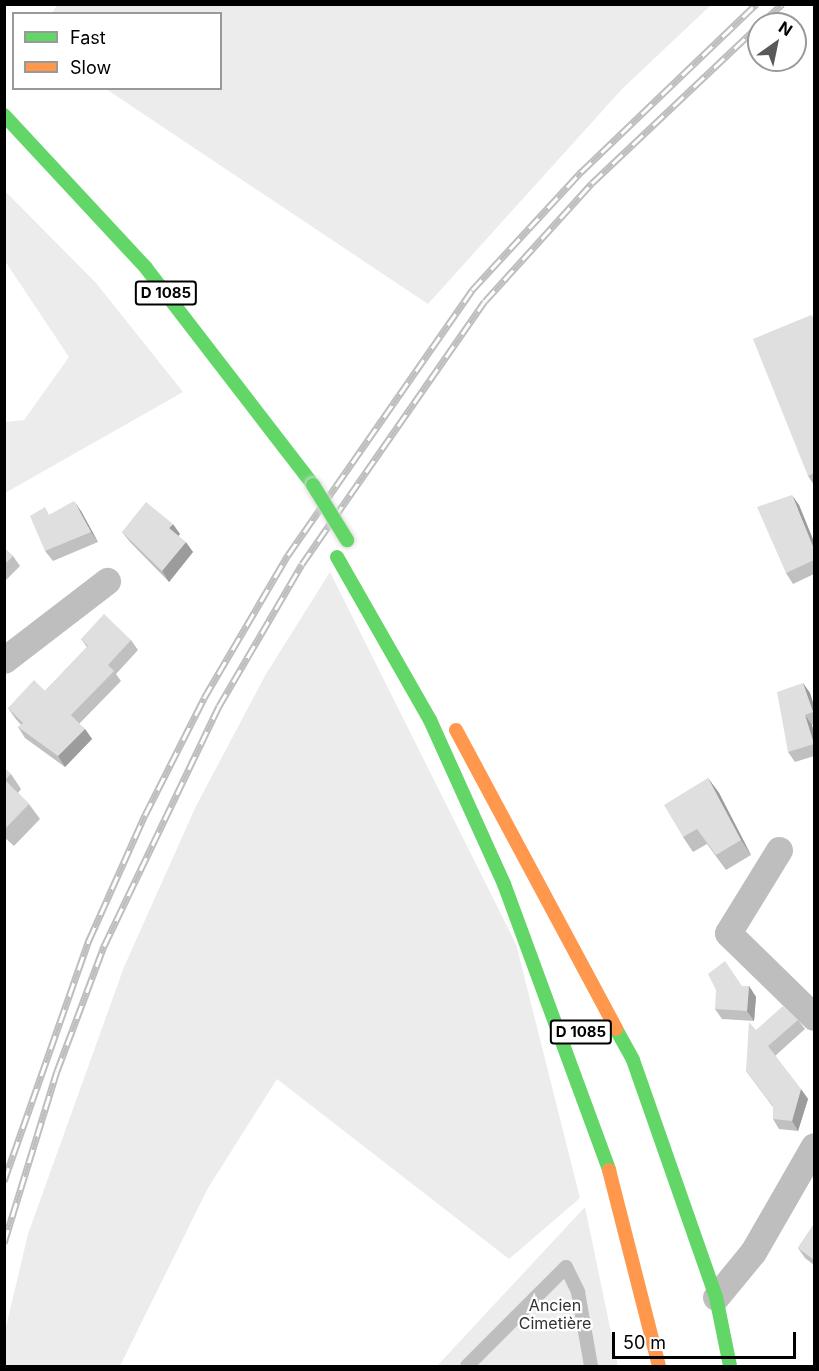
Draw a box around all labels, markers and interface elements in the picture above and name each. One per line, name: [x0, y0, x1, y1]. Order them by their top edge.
legend: [12, 12, 222, 90]
north arrow: [747, 12, 807, 72]
text: N: [775, 17, 796, 40]
text: Fast: [70, 27, 106, 48]
text: Slow: [70, 57, 111, 78]
road number: D 1085: [134, 281, 198, 305]
road number: D 1085: [550, 1020, 612, 1044]
park label: Ancien Cimetière: [519, 1295, 591, 1333]
scale bar: [615, 1320, 800, 1358]
text: 50 m: [623, 1332, 666, 1353]

